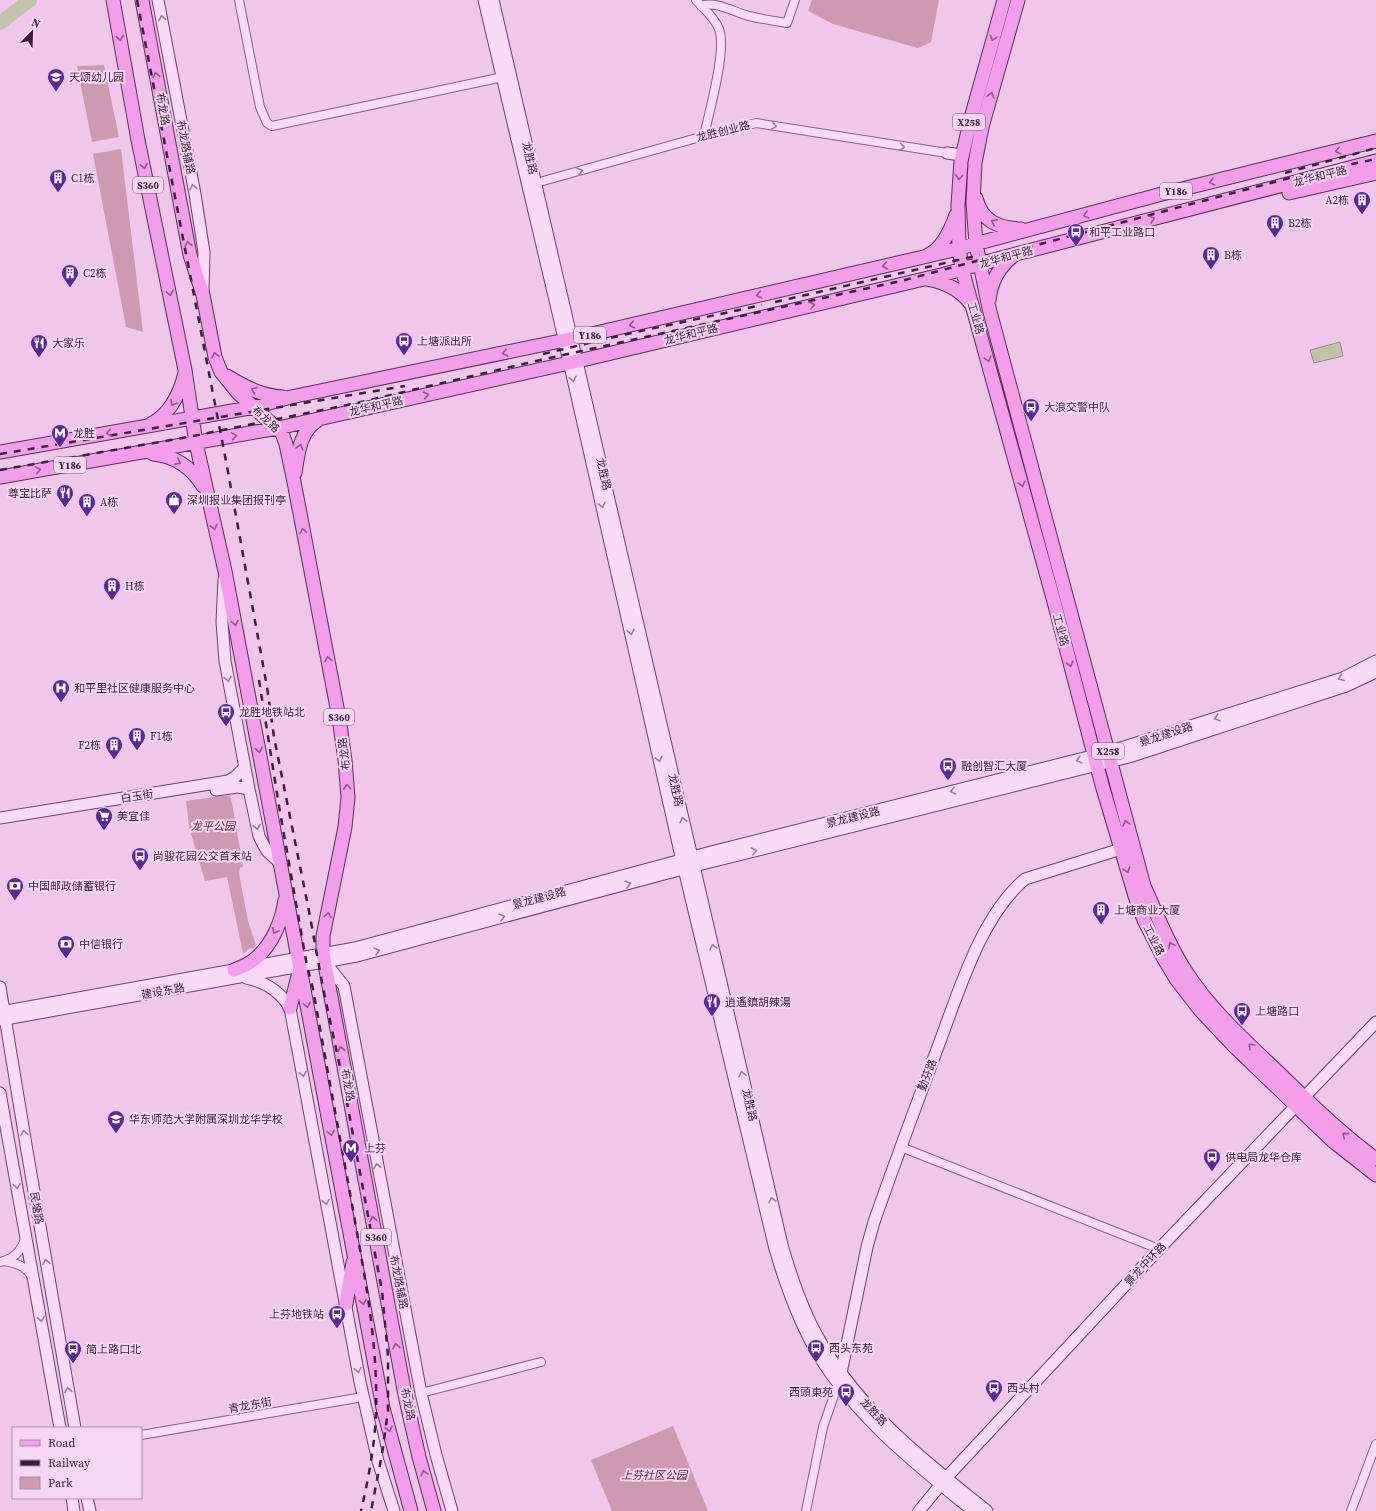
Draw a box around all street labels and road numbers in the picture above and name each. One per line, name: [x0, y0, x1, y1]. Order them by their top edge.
street label: 布龙路: [152, 91, 173, 127]
road number: X258: [953, 114, 985, 130]
street label: 龙胜创业路: [695, 118, 752, 145]
street label: 布龙路辅路: [173, 119, 198, 176]
street label: 龙胜路: [518, 140, 541, 176]
street label: 龙华和平路: [1292, 163, 1349, 190]
road number: S360: [133, 177, 163, 193]
road number: Y186: [1160, 183, 1192, 199]
street label: 龙华和平路: [978, 243, 1035, 272]
street label: 工业路: [964, 300, 987, 336]
street label: 龙华和平路: [663, 321, 720, 348]
road number: Y186: [574, 327, 606, 343]
street label: 龙华和平路: [348, 393, 405, 420]
street label: 布龙路: [249, 403, 283, 436]
street label: 龙胜路: [592, 456, 615, 492]
road number: Y186: [54, 457, 86, 473]
street label: 工业路: [1049, 612, 1072, 648]
road number: S360: [324, 709, 354, 725]
street label: 景龙建设路: [1138, 719, 1195, 750]
street label: 布龙路: [335, 737, 354, 771]
road number: X258: [1092, 743, 1124, 759]
street label: 龙胜路: [664, 772, 687, 808]
street label: 白玉街: [120, 787, 155, 806]
street label: 景龙建设路: [825, 804, 882, 831]
street label: 景龙建设路: [511, 884, 568, 913]
street label: 工业路: [1139, 922, 1168, 958]
street label: 建设东路: [140, 980, 186, 1003]
street label: 勤芬路: [915, 1057, 940, 1093]
street label: 布龙路: [337, 1067, 358, 1103]
street label: 龙胜路: [738, 1087, 761, 1123]
street label: 民塘路: [26, 1191, 47, 1226]
road number: S360: [361, 1229, 391, 1245]
street label: 景龙中环路: [1121, 1239, 1170, 1290]
street label: 布龙路辅路: [386, 1254, 411, 1311]
street label: 布龙路: [397, 1386, 418, 1422]
street label: 青龙东街: [227, 1394, 273, 1417]
street label: 龙胜路: [857, 1395, 890, 1430]

